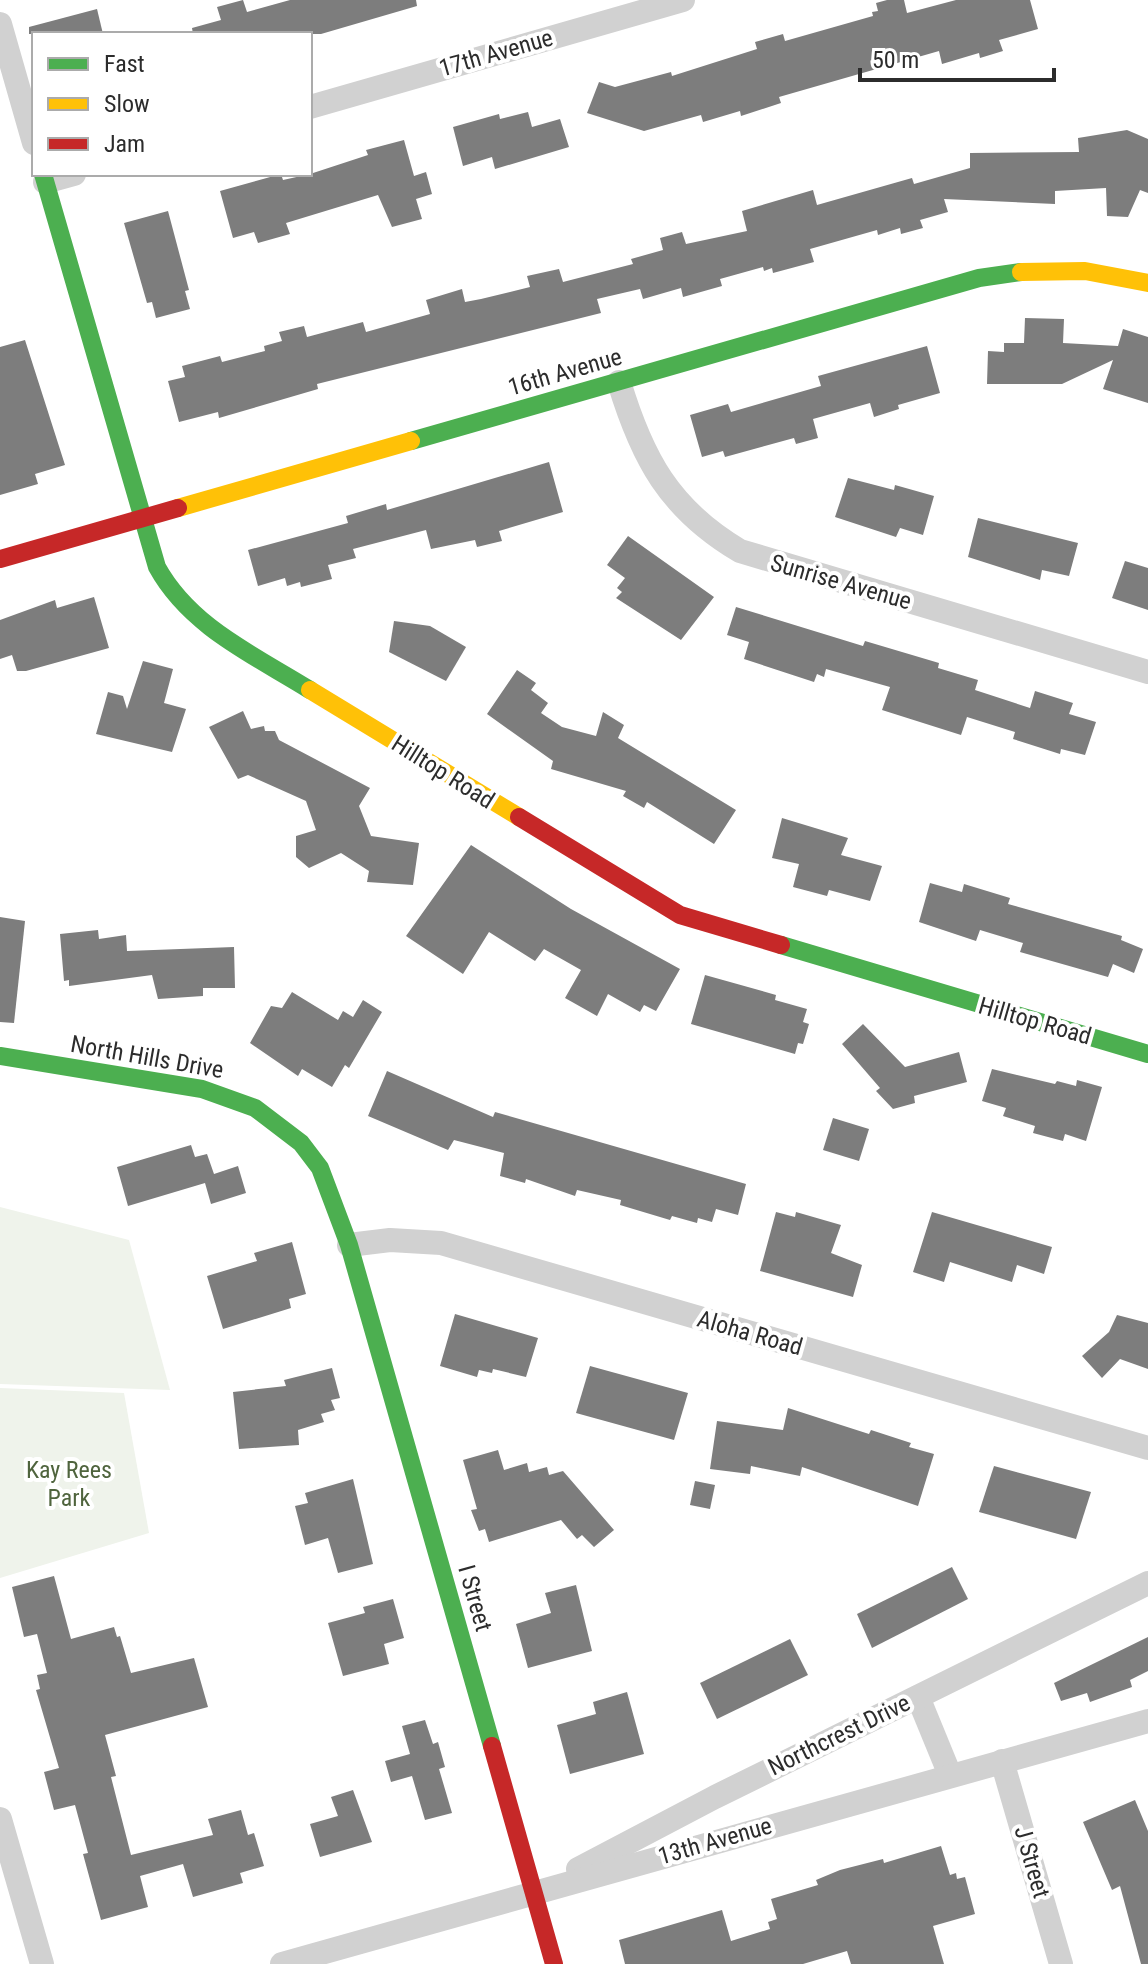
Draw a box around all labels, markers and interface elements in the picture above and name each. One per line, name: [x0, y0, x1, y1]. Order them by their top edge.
street label: 17th Avenue: [436, 23, 556, 83]
legend: [32, 32, 312, 176]
scale bar: [860, 32, 1054, 82]
text: 50 m: [872, 46, 919, 74]
text: Fast: [104, 50, 145, 78]
text: Slow: [104, 90, 150, 118]
text: Jam: [104, 130, 145, 158]
street label: 16th Avenue: [505, 342, 625, 402]
street label: Sunrise Avenue: [767, 549, 915, 615]
street label: Hilltop Road: [386, 729, 500, 815]
street label: Hilltop Road: [975, 992, 1095, 1050]
street label: North Hills Drive: [68, 1030, 226, 1084]
street label: Aloha Road: [694, 1305, 806, 1361]
park label: Kay Rees Park: [26, 1456, 112, 1512]
street label: I Street: [452, 1562, 498, 1634]
street label: Northcrest Drive: [763, 1689, 915, 1781]
street label: 13th Avenue: [655, 1811, 775, 1871]
street label: J Street: [1008, 1823, 1056, 1901]

